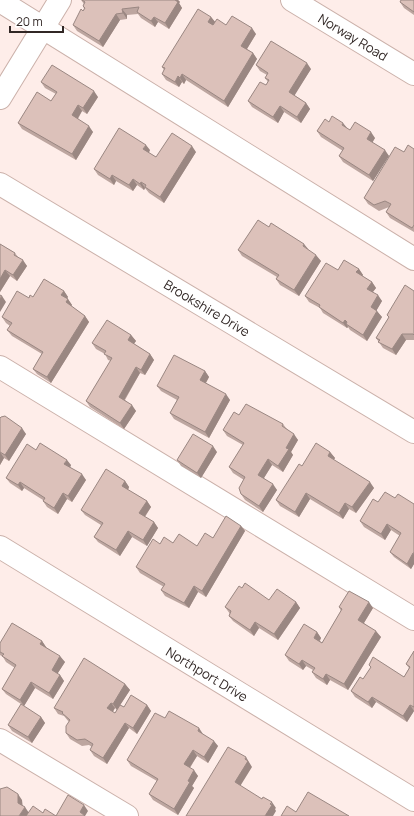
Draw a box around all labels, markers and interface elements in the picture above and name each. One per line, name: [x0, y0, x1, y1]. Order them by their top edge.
scale bar: [10, 8, 63, 34]
street label: Norway Road: [315, 9, 391, 65]
text: 20 m: [16, 13, 43, 30]
street label: Brookshire Drive: [161, 275, 254, 341]
street label: Northport Drive: [163, 642, 252, 706]

